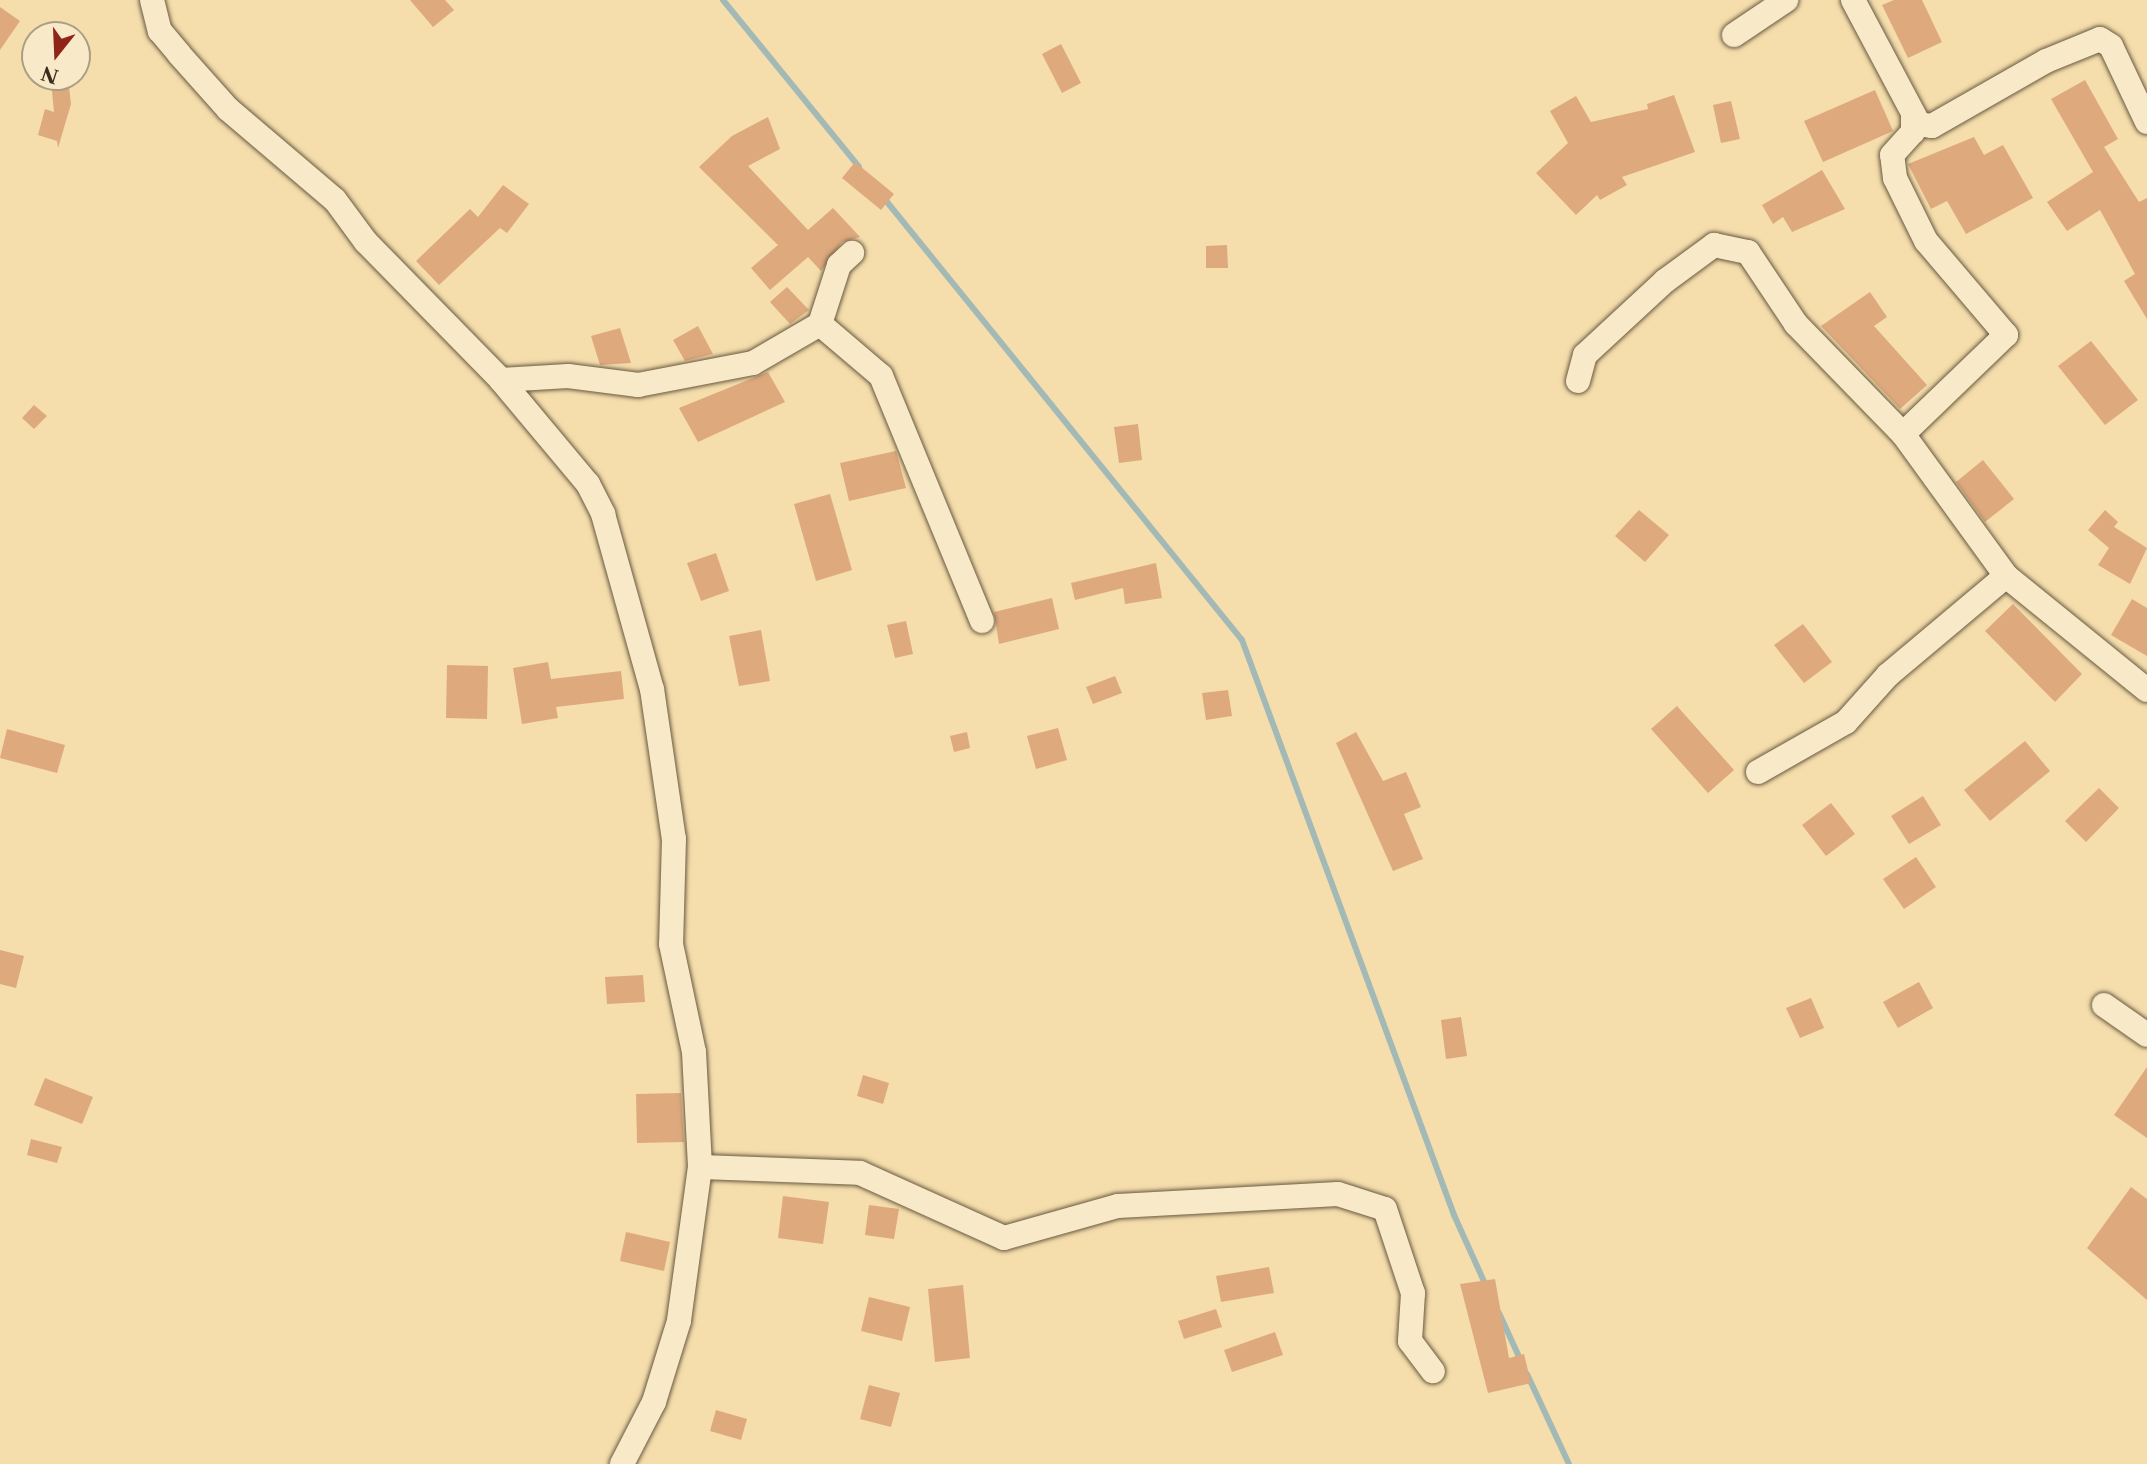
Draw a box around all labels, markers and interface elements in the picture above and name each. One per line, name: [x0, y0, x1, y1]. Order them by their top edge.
north arrow: [21, 21, 91, 91]
text: N: [39, 61, 61, 88]

